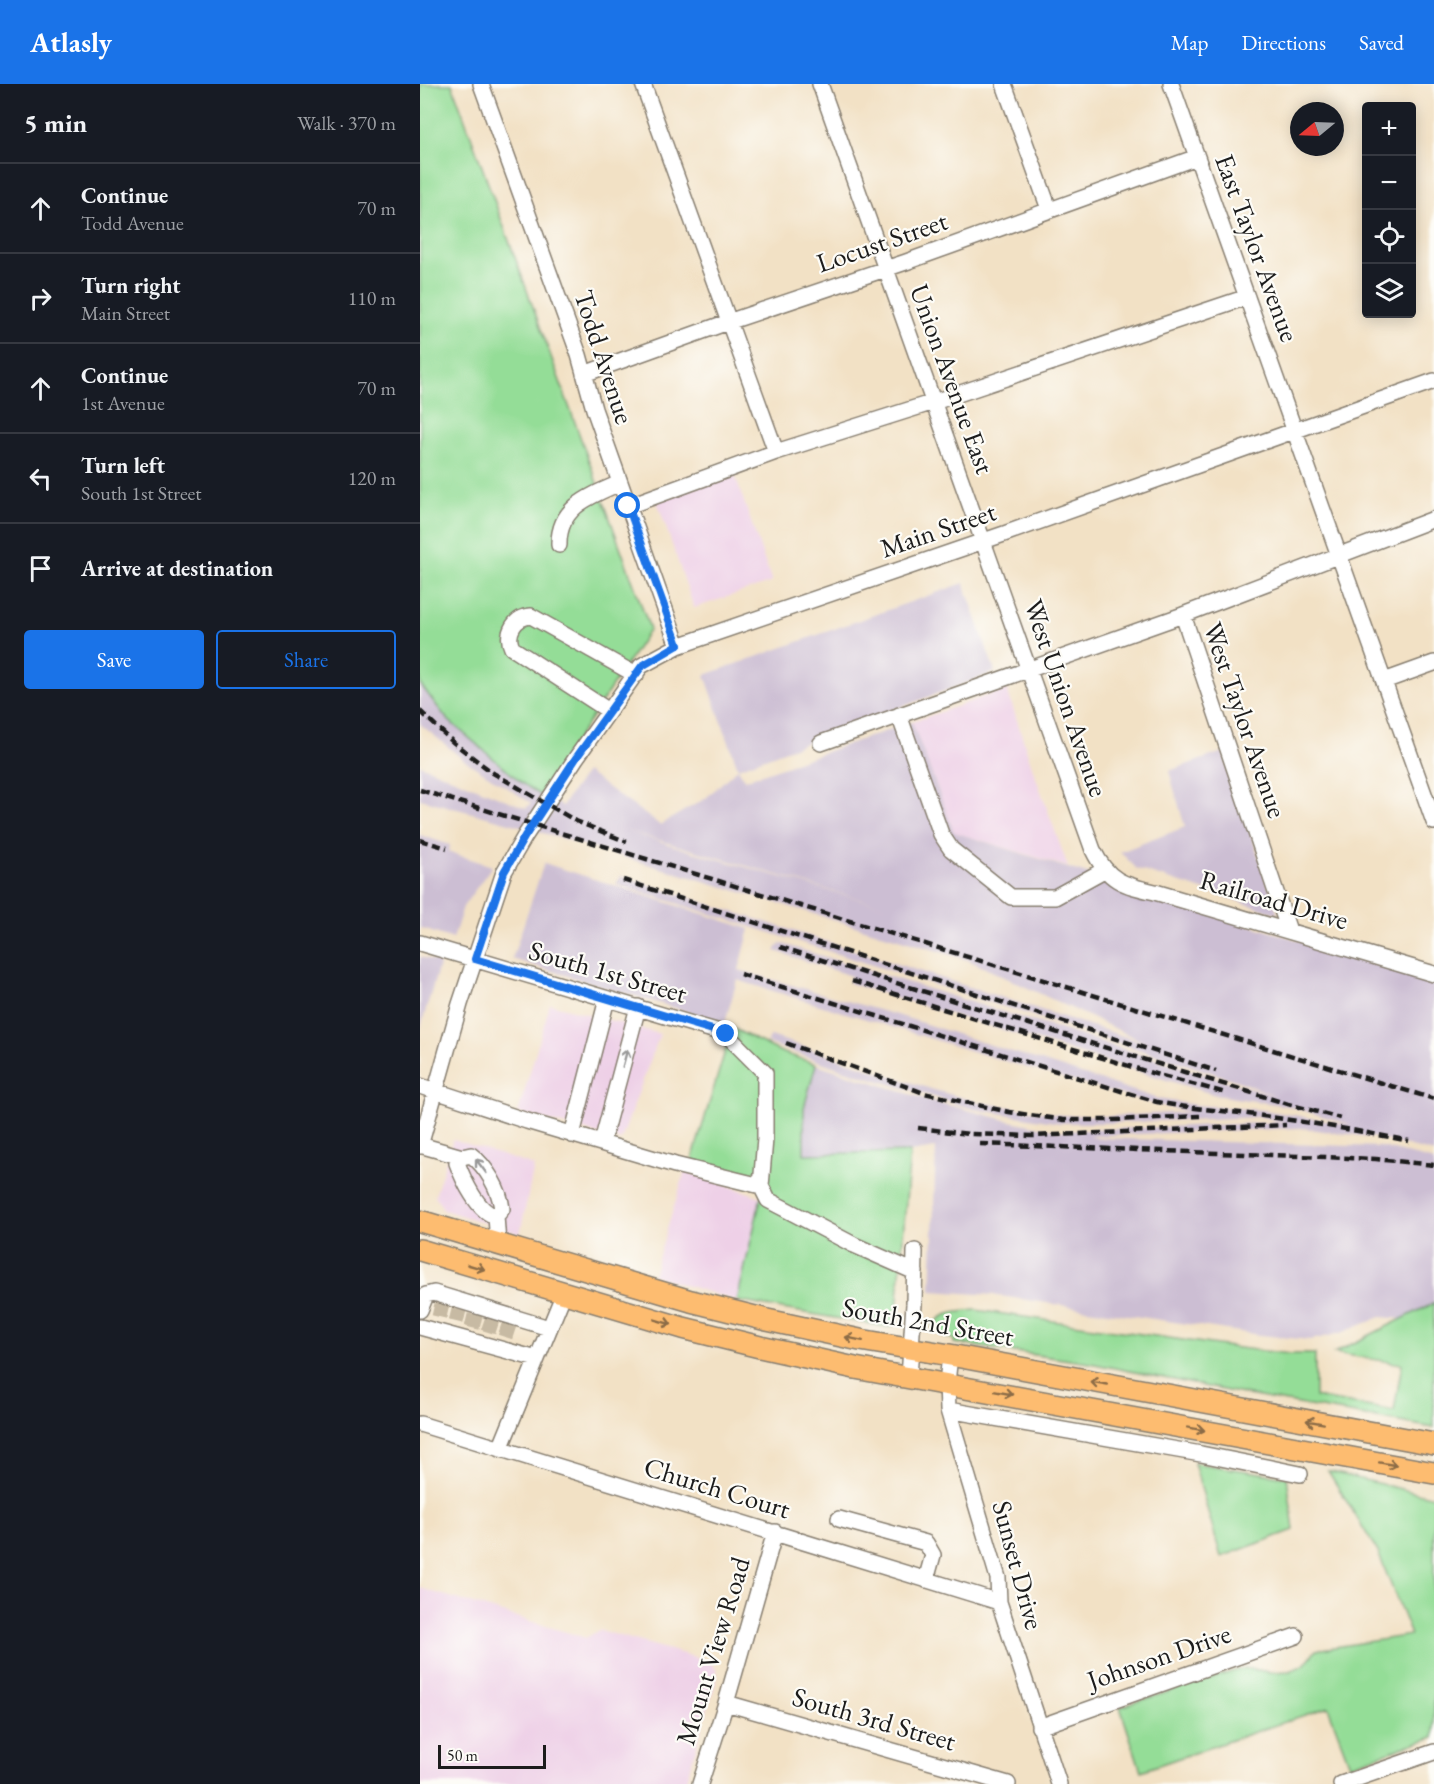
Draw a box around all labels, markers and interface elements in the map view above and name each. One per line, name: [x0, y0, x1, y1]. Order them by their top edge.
text: Atlasly: [30, 24, 112, 60]
text: Map: [1171, 29, 1208, 56]
text: Directions: [1241, 29, 1326, 56]
text: Saved: [1359, 29, 1404, 56]
north arrow: [1290, 102, 1344, 156]
map controls: [1362, 102, 1416, 318]
button: +: [1362, 102, 1416, 156]
text: 5 min: [24, 106, 87, 140]
text: Walk · 370 m: [297, 110, 396, 136]
street label: East Taylor Avenue: [1207, 149, 1308, 346]
button: −: [1362, 156, 1416, 210]
text: Continue: [81, 181, 168, 210]
icon: ahead: [24, 192, 57, 225]
text: 70 m: [357, 195, 396, 221]
street label: Locust Street: [812, 203, 952, 280]
text: Todd Avenue: [81, 210, 184, 236]
button: locate: [1362, 210, 1416, 264]
button: layers: [1362, 264, 1416, 318]
text: Turn right: [81, 271, 180, 300]
street label: Union Avenue East: [902, 279, 1003, 479]
icon: right: [24, 282, 57, 315]
text: 110 m: [348, 285, 396, 311]
street label: Todd Avenue: [566, 285, 643, 428]
text: Main Street: [81, 300, 170, 326]
text: Continue: [81, 361, 168, 390]
icon: ahead: [24, 372, 57, 405]
text: 70 m: [357, 375, 396, 401]
text: 1st Avenue: [81, 390, 165, 416]
text: Turn left: [81, 451, 165, 480]
icon: left: [24, 462, 57, 495]
text: 120 m: [348, 465, 396, 491]
text: South 1st Street: [81, 480, 202, 506]
route start: [614, 492, 640, 518]
street label: Main Street: [875, 493, 1001, 566]
icon: arrive: [24, 552, 57, 585]
text: Arrive at destination: [81, 554, 273, 583]
street label: West Union Avenue: [1016, 595, 1117, 801]
street label: West Taylor Avenue: [1196, 617, 1295, 822]
button: Save: [24, 630, 204, 689]
button: Share: [216, 630, 396, 689]
street label: Railroad Drive: [1196, 862, 1352, 937]
street label: South 1st Street: [525, 932, 692, 1011]
route end: [712, 1020, 738, 1046]
one-way arrow: [619, 1048, 631, 1067]
one-way arrow: [474, 1158, 487, 1174]
one-way arrow: [466, 1262, 485, 1273]
street label: South 2nd Street: [840, 1289, 1017, 1354]
one-way arrow: [653, 1317, 672, 1328]
one-way arrow: [845, 1333, 864, 1344]
one-way arrow: [1089, 1377, 1109, 1388]
one-way arrow: [994, 1388, 1013, 1399]
one-way arrow: [1305, 1416, 1325, 1427]
one-way arrow: [1186, 1424, 1205, 1435]
street label: Church Court: [640, 1449, 795, 1526]
one-way arrow: [1377, 1459, 1397, 1470]
street label: Sunset Drive: [985, 1497, 1052, 1633]
street label: Mount View Road: [667, 1552, 758, 1749]
street label: Johnson Drive: [1080, 1616, 1235, 1698]
street label: South 3rd Street: [788, 1679, 960, 1759]
scale bar: [438, 1742, 546, 1770]
text: 50 m: [447, 1745, 478, 1766]

